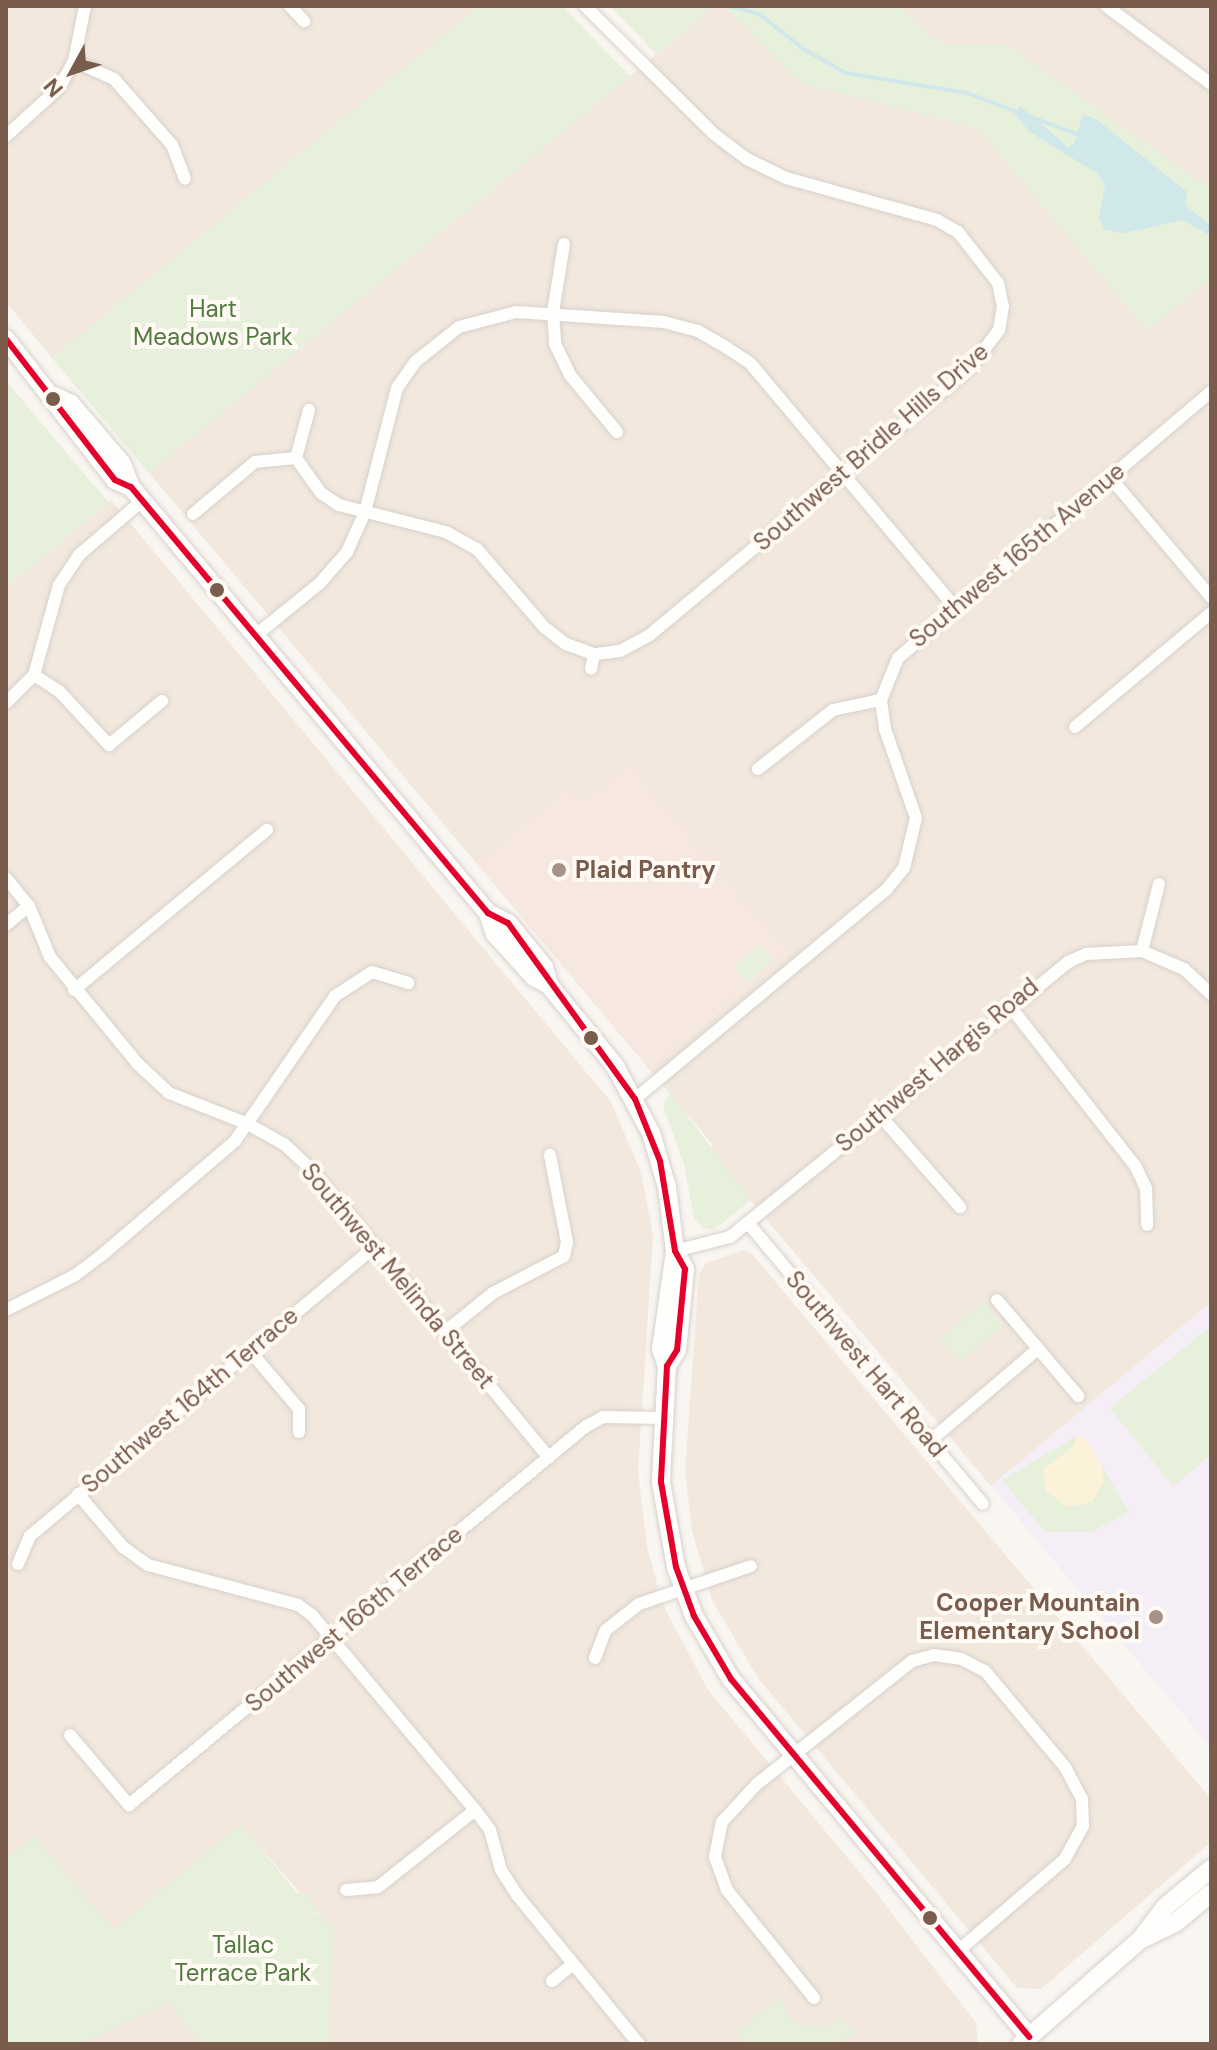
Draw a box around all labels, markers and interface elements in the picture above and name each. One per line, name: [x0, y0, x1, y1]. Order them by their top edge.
north arrow: [32, 32, 112, 112]
text: N: [37, 72, 70, 103]
park label: Hart Meadows Park: [133, 295, 293, 351]
street label: Southwest Bridle Hills Drive: [748, 337, 994, 557]
unlabelled marker: [45, 391, 61, 407]
street label: Southwest 165th Avenue: [904, 457, 1130, 653]
unlabelled marker: [209, 582, 225, 598]
place label: Plaid Pantry: [575, 856, 716, 884]
marker: Plaid Pantry: [550, 861, 568, 879]
street label: Southwest Hargis Road: [830, 972, 1044, 1158]
unlabelled marker: [583, 1030, 599, 1046]
street label: Southwest Melinda Street: [295, 1158, 501, 1394]
street label: Southwest Hart Road: [780, 1265, 952, 1463]
street label: Southwest 164th Terrace: [76, 1301, 304, 1499]
street label: Southwest 166th Terrace: [240, 1520, 468, 1718]
place label: Cooper Mountain Elementary School: [919, 1589, 1140, 1645]
marker: Cooper Mountain Elementary School: [1147, 1608, 1165, 1626]
unlabelled marker: [922, 1910, 938, 1926]
park label: Tallac Terrace Park: [175, 1931, 311, 1987]

